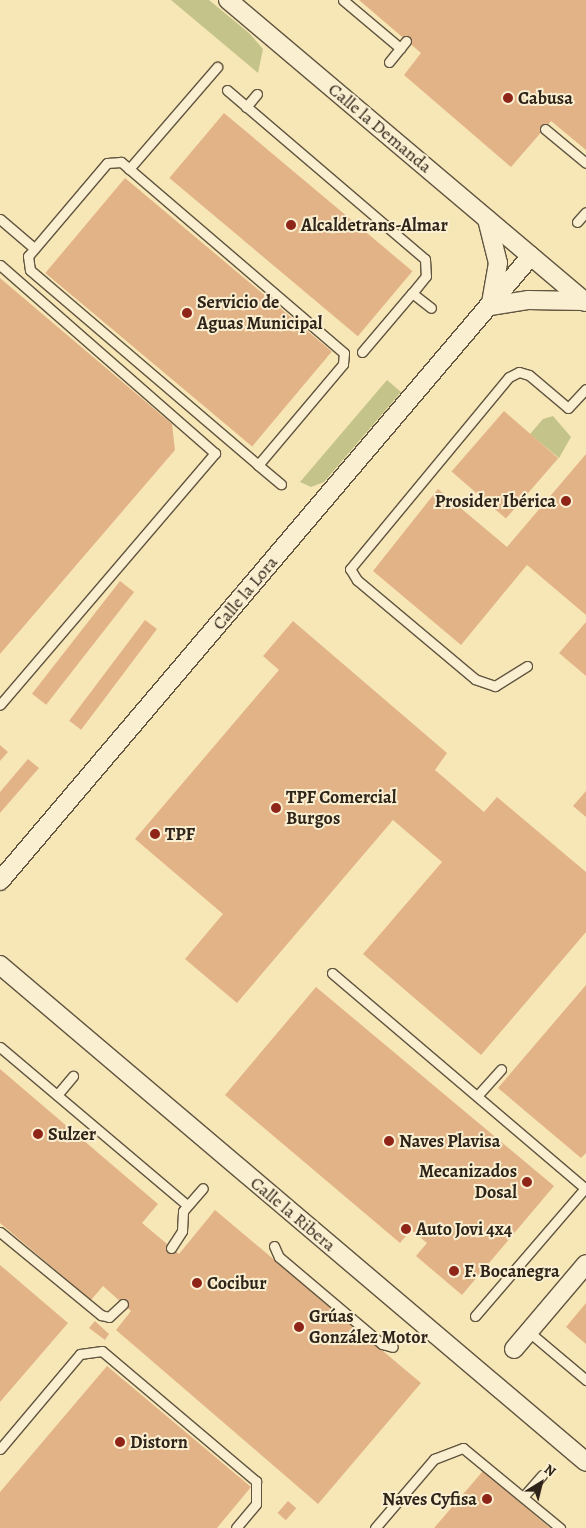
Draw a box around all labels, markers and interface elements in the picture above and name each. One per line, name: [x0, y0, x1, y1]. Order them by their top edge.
street label: Calle la Demanda: [324, 78, 436, 178]
place label: Cabusa: [518, 87, 573, 109]
marker: Cabusa: [502, 92, 514, 104]
place label: Alcaldetrans-Almar: [301, 214, 448, 236]
marker: Alcaldetrans-Almar: [285, 219, 297, 231]
place label: Servicio de Aguas Municipal: [197, 292, 323, 334]
marker: Servicio de Aguas Municipal: [181, 307, 193, 319]
place label: Prosider Ibérica: [435, 490, 556, 512]
marker: Prosider Ibérica: [560, 495, 572, 507]
street label: Calle la Lora: [208, 552, 282, 634]
place label: TPF Comercial Burgos: [286, 787, 396, 830]
marker: TPF Comercial Burgos: [270, 802, 282, 814]
place label: TPF: [165, 823, 195, 845]
marker: TPF: [149, 828, 161, 840]
place label: Sulzer: [48, 1123, 96, 1145]
marker: Sulzer: [32, 1128, 44, 1140]
place label: Naves Plavisa: [399, 1130, 500, 1152]
marker: Naves Plavisa: [383, 1135, 395, 1147]
place label: Mecanizados Dosal: [419, 1161, 517, 1204]
street label: Calle la Ribera: [246, 1172, 340, 1256]
marker: Mecanizados Dosal: [521, 1176, 533, 1188]
place label: Auto Jovi 4x4: [416, 1218, 512, 1240]
marker: Auto Jovi 4x4: [400, 1223, 412, 1235]
place label: F. Bocanegra: [464, 1260, 560, 1282]
marker: F. Bocanegra: [448, 1265, 460, 1277]
place label: Cocibur: [207, 1272, 267, 1294]
marker: Cocibur: [191, 1277, 203, 1289]
place label: Grúas González Motor: [309, 1306, 428, 1348]
marker: Grúas González Motor: [293, 1321, 305, 1333]
place label: Distorn: [130, 1431, 188, 1453]
marker: Distorn: [114, 1436, 126, 1448]
north arrow: [516, 1458, 566, 1508]
text: N: [540, 1460, 560, 1481]
place label: Naves Cyfisa: [382, 1488, 477, 1510]
marker: Naves Cyfisa: [481, 1493, 493, 1505]

